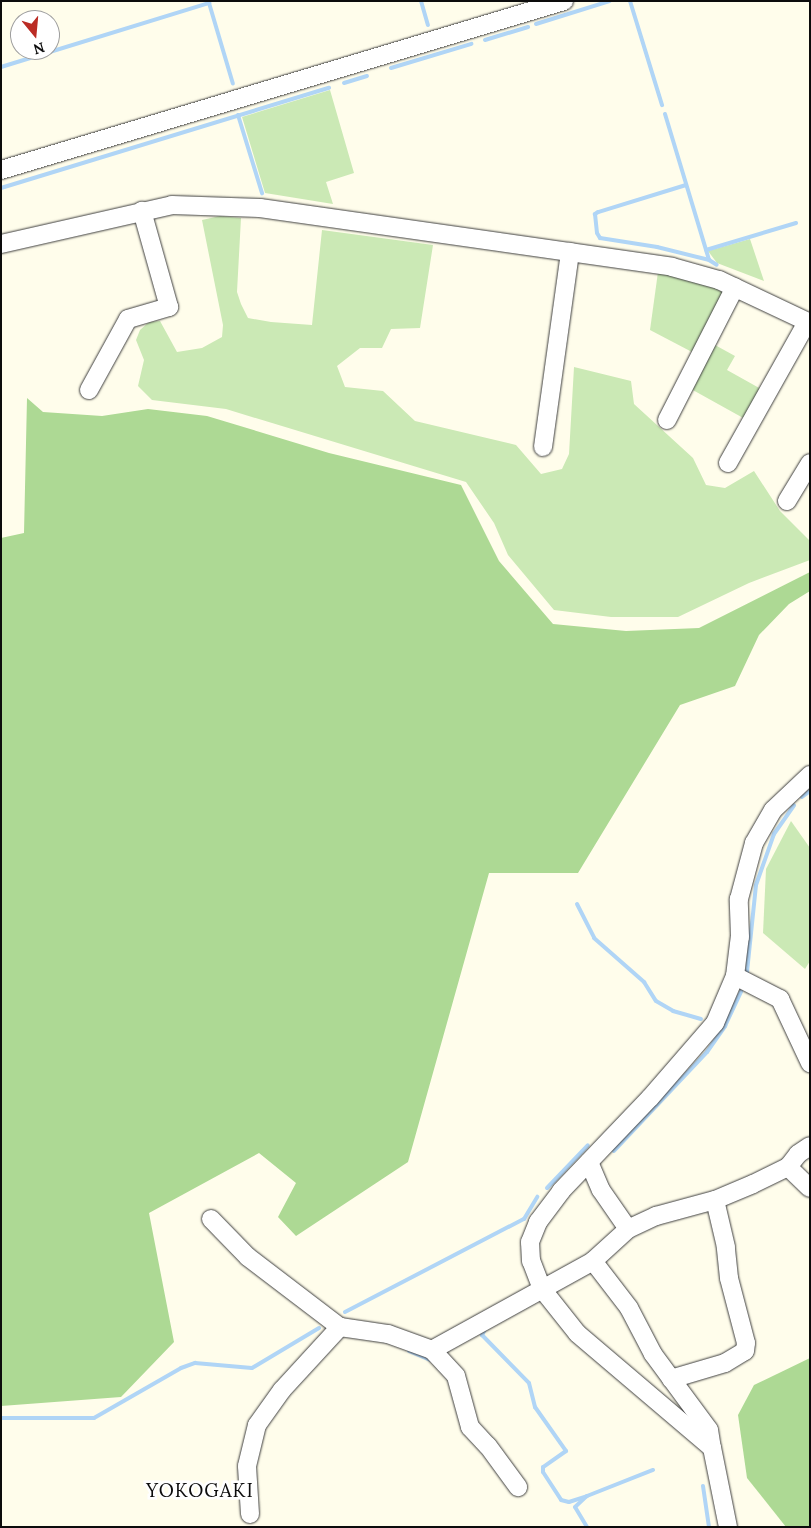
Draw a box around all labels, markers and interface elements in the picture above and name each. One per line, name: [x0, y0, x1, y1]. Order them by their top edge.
north arrow: [10, 10, 60, 60]
text: N: [31, 38, 47, 59]
district label: YOKOGAKI: [145, 1480, 255, 1502]

